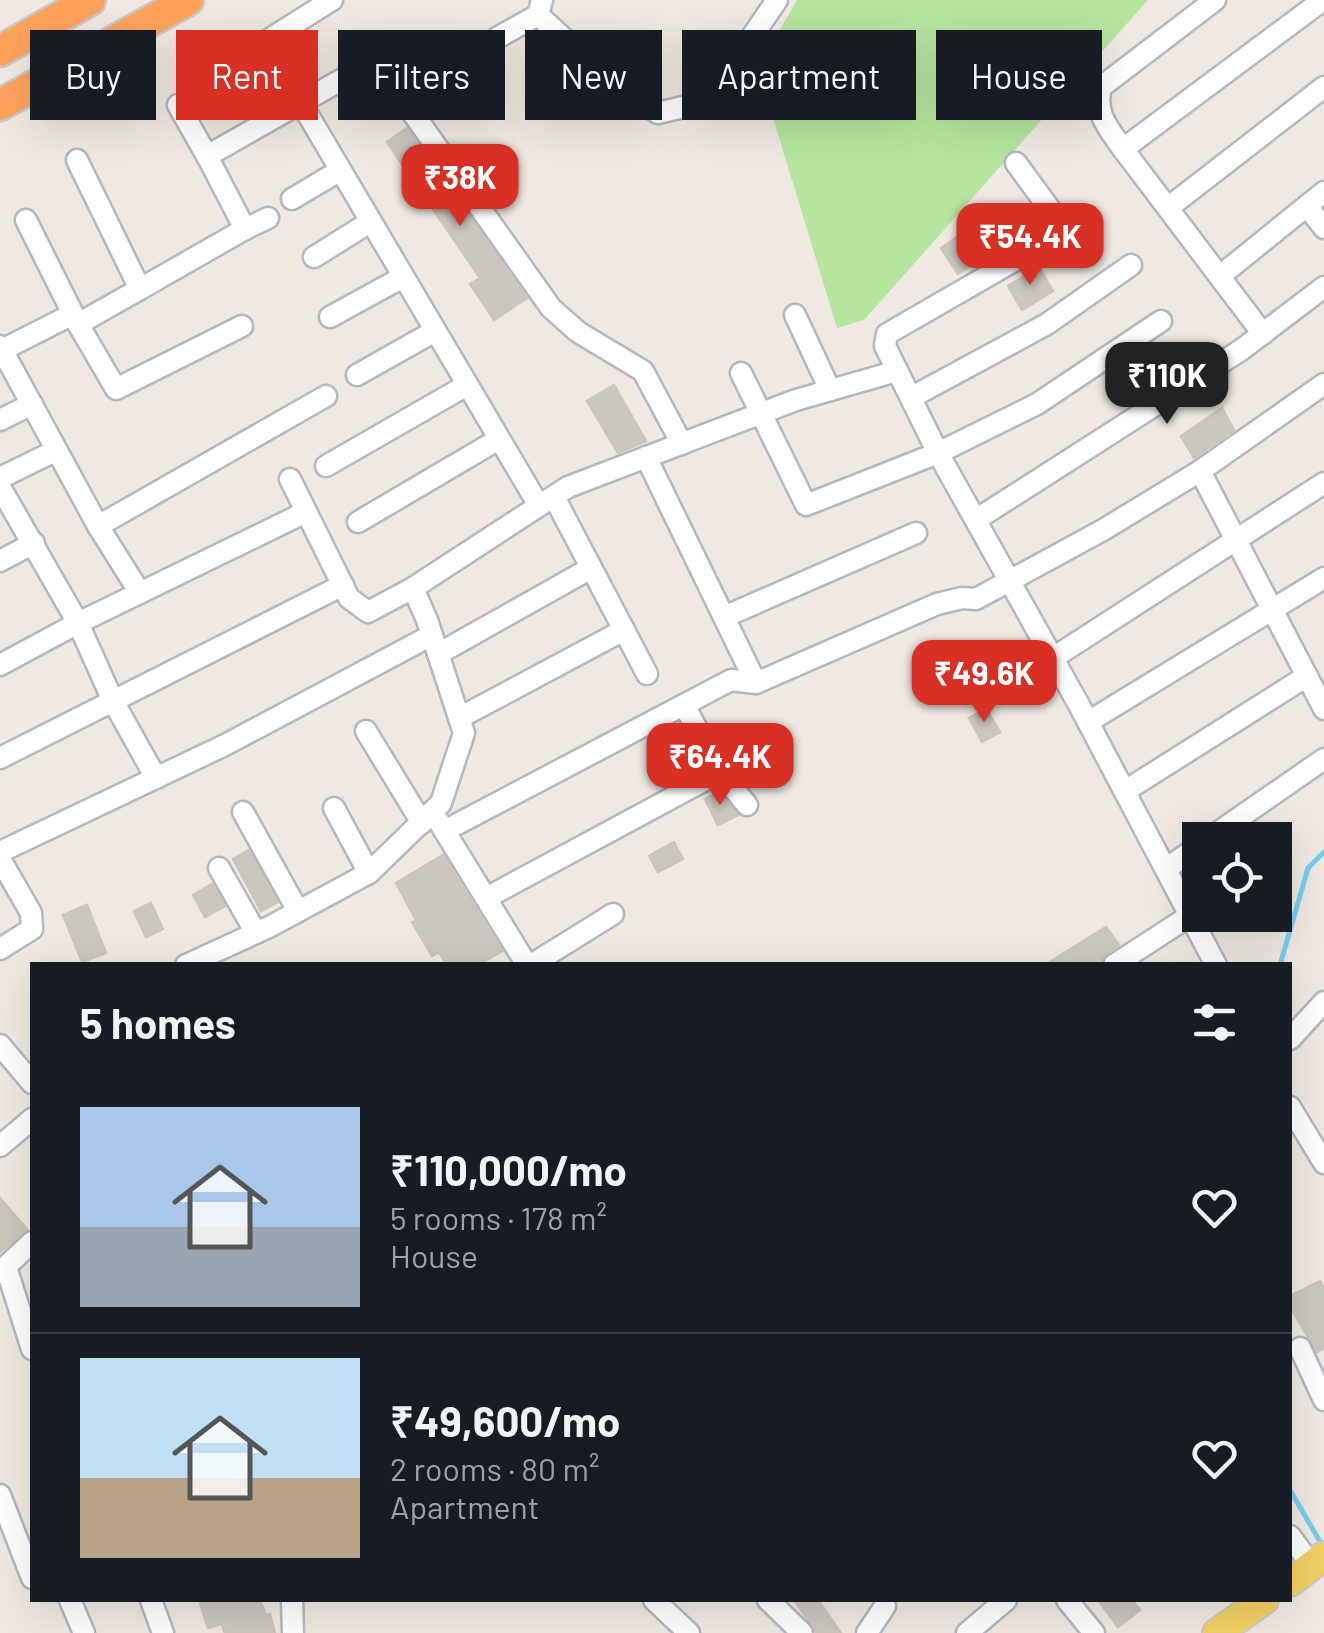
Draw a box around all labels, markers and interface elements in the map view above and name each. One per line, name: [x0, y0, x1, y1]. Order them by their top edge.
chip: Buy: [30, 30, 156, 120]
chip: Rent: [176, 30, 318, 120]
chip: Filters: [338, 30, 505, 120]
chip: New: [525, 30, 662, 120]
chip: Apartment: [682, 30, 916, 120]
chip: House: [936, 30, 1102, 120]
pin: ₹38K: [401, 144, 519, 229]
text: ₹38K: [424, 157, 496, 195]
pin: ₹54.4K: [949, 203, 1111, 288]
text: ₹54.4K: [979, 216, 1081, 254]
pin: ₹110K: [1097, 342, 1237, 427]
text: ₹110K: [1127, 355, 1207, 393]
pin: ₹49.6K: [903, 640, 1065, 725]
text: ₹49.6K: [934, 653, 1034, 691]
pin: ₹64.4K: [639, 723, 801, 808]
text: ₹64.4K: [669, 736, 771, 774]
map controls: [1182, 822, 1292, 932]
button: locate: [1182, 822, 1292, 932]
icon: filters: [1187, 995, 1242, 1050]
text: 5 homes: [80, 997, 236, 1047]
text: ₹110,000/mo: [390, 1144, 627, 1194]
icon: home: [160, 1147, 280, 1267]
icon: heart: [1187, 1180, 1242, 1235]
text: 5 rooms · 178 m²: [390, 1198, 607, 1236]
text: House: [390, 1236, 478, 1274]
text: ₹49,600/mo: [390, 1395, 620, 1445]
icon: home: [160, 1398, 280, 1518]
icon: heart: [1187, 1431, 1242, 1486]
text: 2 rooms · 80 m²: [390, 1449, 599, 1487]
text: Apartment: [390, 1487, 539, 1525]

